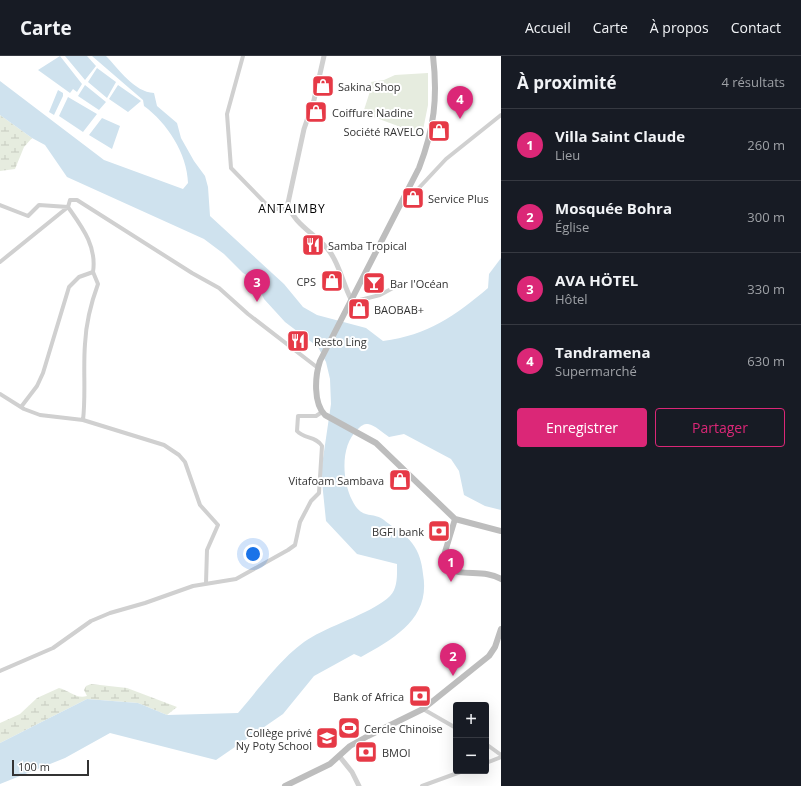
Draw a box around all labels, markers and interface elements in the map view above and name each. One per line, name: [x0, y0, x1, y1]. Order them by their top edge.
text: Carte: [20, 15, 72, 41]
text: Accueil: [525, 18, 571, 37]
text: Carte: [593, 18, 628, 37]
text: À propos: [650, 18, 709, 37]
text: Contact: [731, 18, 781, 37]
text: À proximité: [517, 71, 616, 94]
shop icon: Sakina Shop: [310, 73, 336, 99]
text: 4 résultats: [721, 73, 785, 91]
place label: Sakina Shop: [338, 79, 401, 94]
pin: 4: [447, 86, 473, 119]
shop icon: Coiffure Nadine: [303, 99, 329, 125]
place label: Coiffure Nadine: [332, 105, 413, 120]
shop icon: Société RAVELO: [426, 118, 452, 144]
place label: Société RAVELO: [343, 124, 424, 139]
text: Villa Saint Claude: [555, 126, 685, 146]
text: 1: [526, 136, 534, 154]
text: 260 m: [747, 136, 785, 154]
text: Lieu: [555, 146, 580, 164]
shop icon: Service Plus: [400, 185, 426, 211]
place label: Service Plus: [428, 191, 489, 206]
text: Mosquée Bohra: [555, 198, 672, 218]
district label: ANTAIMBY: [258, 200, 326, 217]
text: 2: [526, 208, 534, 226]
text: 300 m: [747, 208, 785, 226]
text: Église: [555, 218, 589, 236]
restaurant icon: Samba Tropical: [300, 232, 326, 258]
place label: Samba Tropical: [328, 238, 407, 253]
shop icon: CPS: [319, 268, 345, 294]
pin: 3: [244, 269, 270, 302]
bar icon: Bar l'Océan: [361, 270, 387, 296]
text: AVA HÖTEL: [555, 270, 638, 290]
place label: CPS: [296, 274, 316, 289]
place label: Bar l'Océan: [390, 276, 449, 291]
text: 3: [526, 280, 534, 298]
text: 330 m: [747, 280, 785, 298]
text: Hôtel: [555, 290, 588, 308]
shop icon: BAOBAB+: [346, 296, 372, 322]
place label: BAOBAB+: [374, 302, 424, 317]
restaurant icon: Resto Ling: [285, 328, 311, 354]
place label: Resto Ling: [314, 334, 367, 349]
text: Tandramena: [555, 342, 650, 362]
text: 4: [526, 352, 534, 370]
text: 630 m: [747, 352, 785, 370]
text: Supermarché: [555, 362, 637, 380]
button: Enregistrer: [517, 408, 647, 447]
button: Partager: [655, 408, 785, 447]
shop icon: Vitafoam Sambava: [387, 467, 413, 493]
place label: Vitafoam Sambava: [288, 473, 384, 488]
bank icon: BGFI bank: [426, 518, 452, 544]
place label: BGFI bank: [372, 524, 424, 539]
your location: [243, 544, 263, 564]
pin: 1: [438, 549, 464, 582]
pin: 2: [440, 643, 466, 676]
bank icon: Bank of Africa: [407, 683, 433, 709]
place label: Bank of Africa: [333, 689, 404, 704]
map controls: [453, 702, 489, 774]
button: +: [453, 702, 489, 738]
sports icon: Cercle Chinoise: [336, 715, 362, 741]
place label: Cercle Chinoise: [364, 721, 443, 736]
place label: Collège privé Ny Poty School: [236, 725, 312, 753]
school or university icon: Collège privé Ny Poty School: [314, 725, 340, 751]
button: −: [453, 738, 489, 774]
bank icon: BMOI: [353, 739, 379, 765]
place label: BMOI: [382, 745, 411, 760]
scale bar: [12, 758, 89, 777]
text: 100 m: [18, 759, 50, 774]

